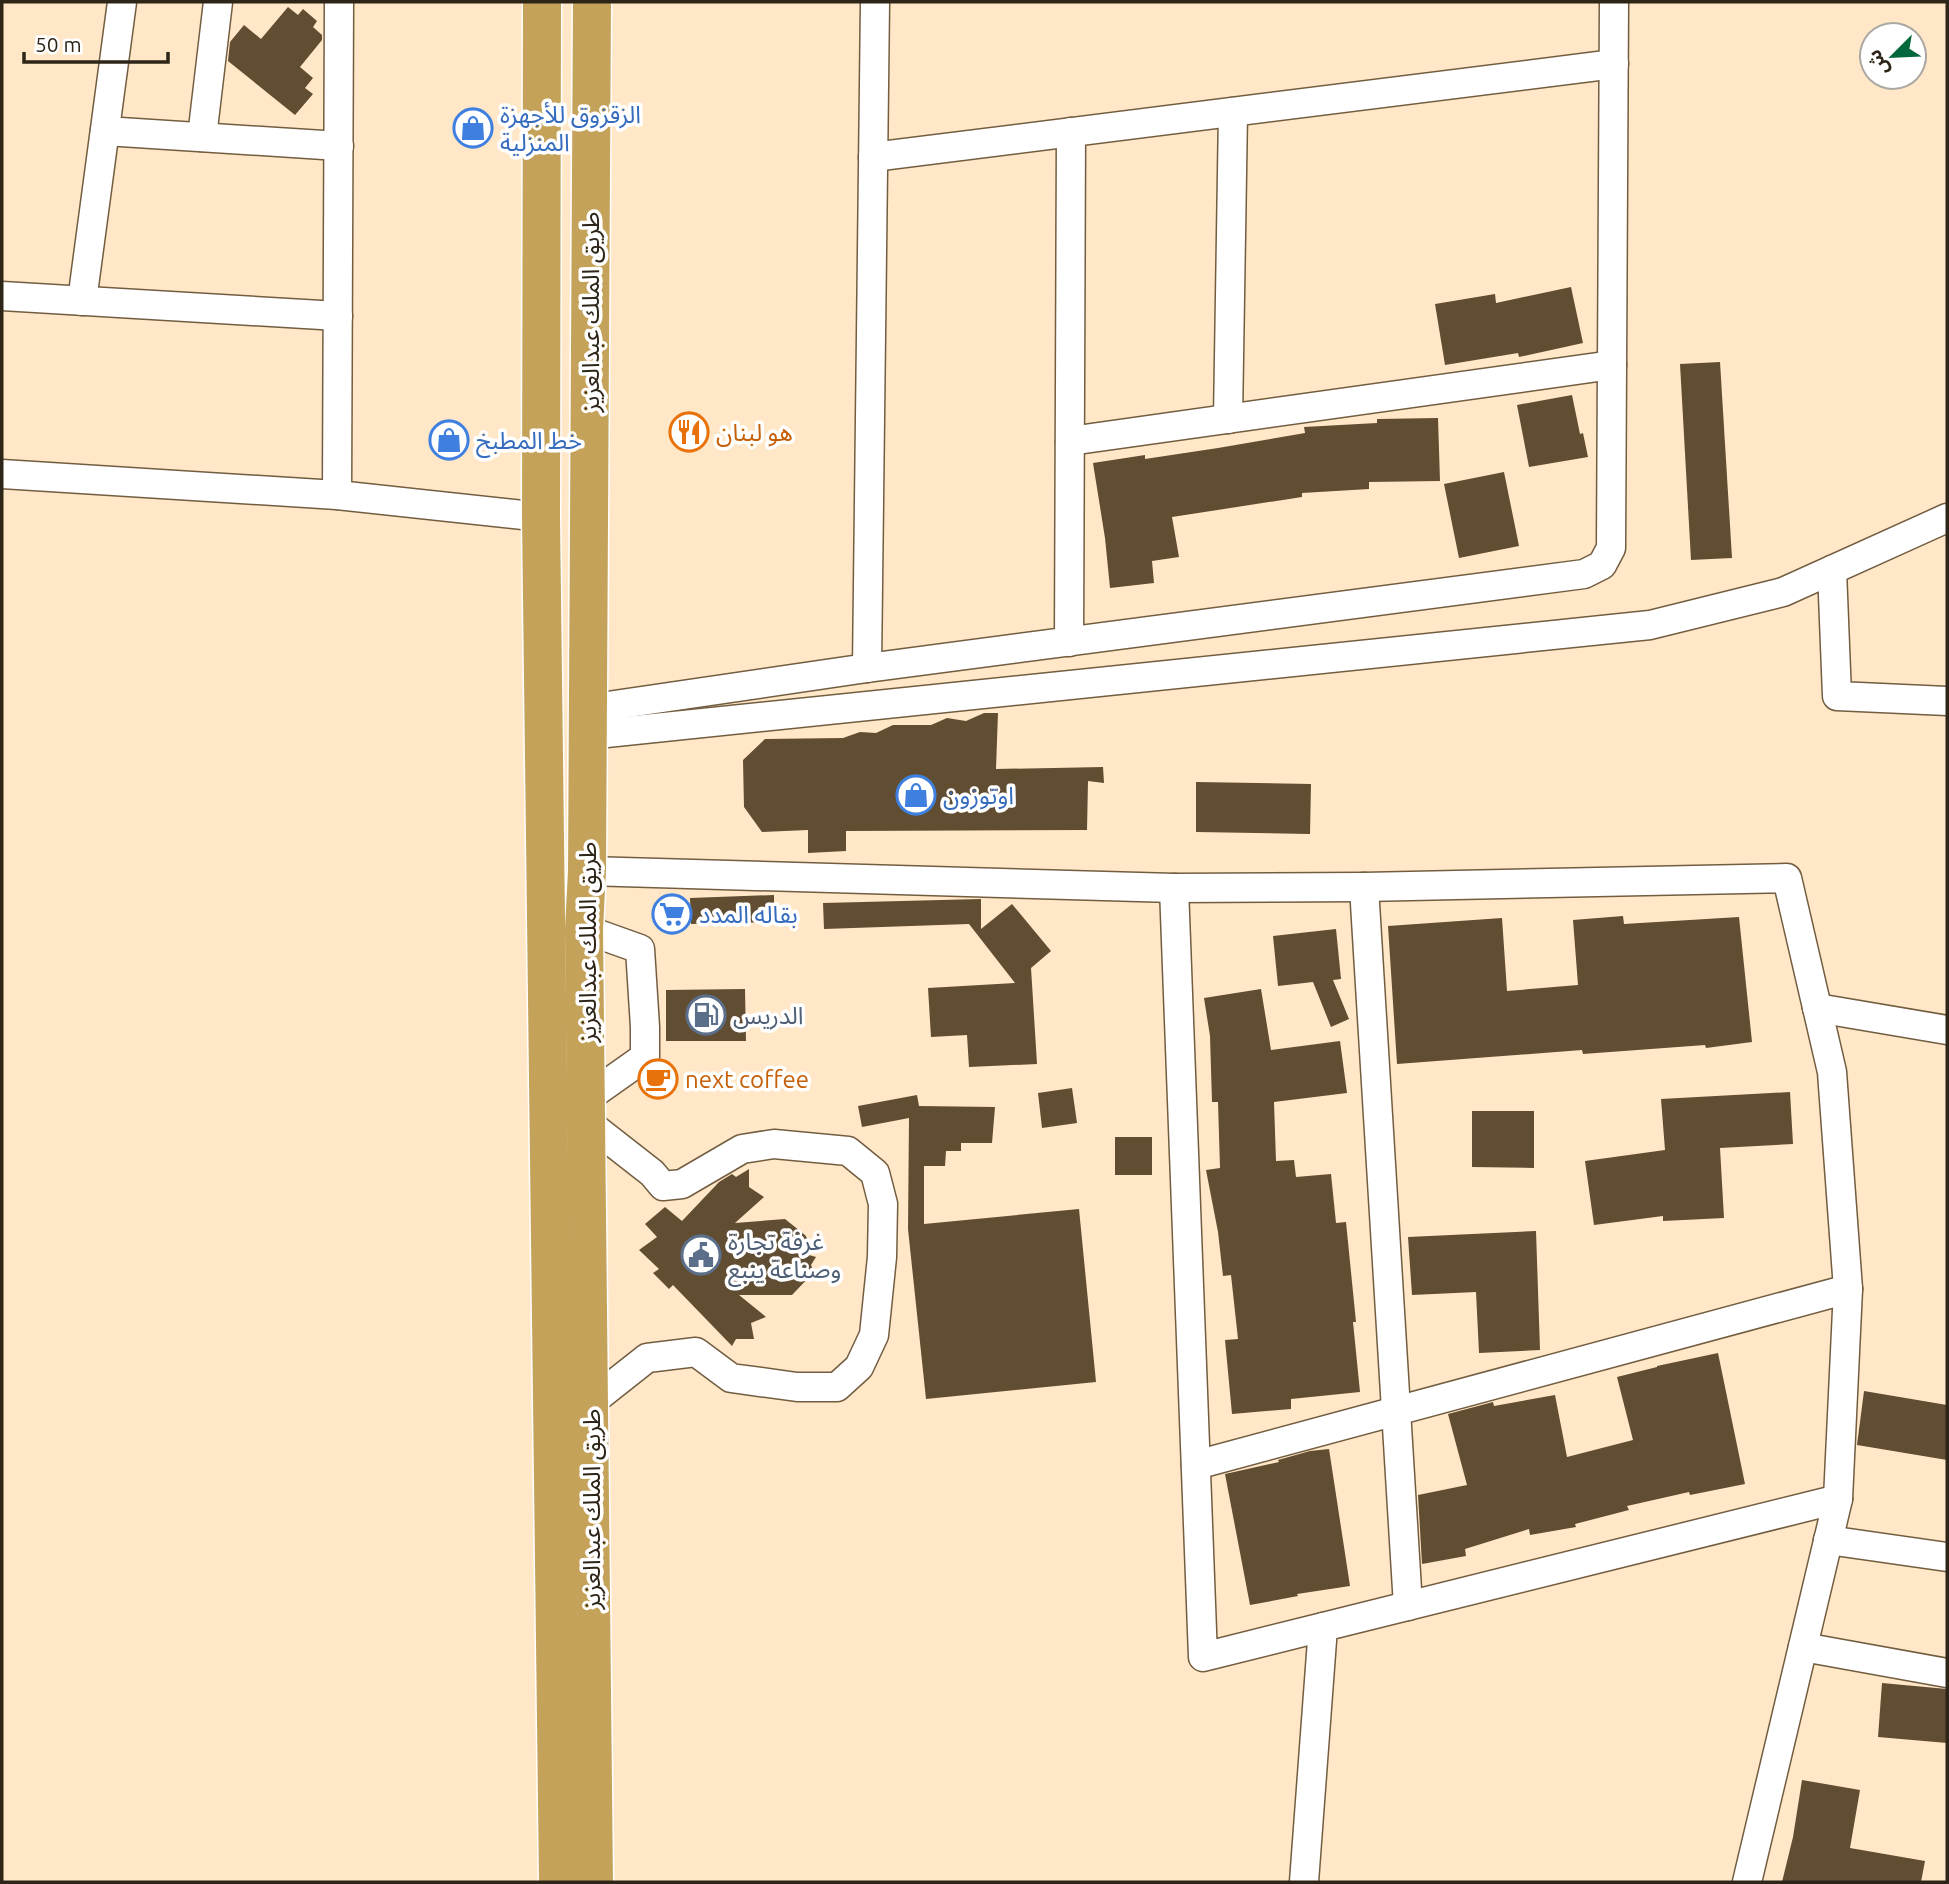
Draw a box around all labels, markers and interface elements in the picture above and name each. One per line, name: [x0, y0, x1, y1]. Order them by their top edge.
scale bar: [24, 21, 168, 65]
north arrow: [1858, 21, 1928, 91]
text: 50 m: [35, 32, 82, 56]
text: ش: [1862, 47, 1893, 79]
place label: الزقزوق للأجهزة المنزلية: [500, 101, 641, 157]
shop icon: الزقزوق للأجهزة المنزلية: [452, 107, 494, 149]
street label: طريق الملك عبدالعزيز: [577, 212, 606, 413]
restaurant icon: هو لبنان: [668, 411, 710, 453]
shop icon: خط المطبخ: [428, 419, 470, 461]
place label: هو لبنان: [716, 419, 793, 447]
place label: خط المطبخ: [476, 427, 582, 458]
shop icon: اوتوزون: [895, 774, 937, 816]
place label: اوتوزون: [943, 782, 1014, 810]
street label: طريق الملك عبدالعزيز: [574, 842, 603, 1043]
supermarket icon: بقاله المدد: [651, 893, 693, 935]
place label: بقاله المدد: [699, 901, 798, 928]
fuel station icon: الدريس: [685, 994, 727, 1036]
place label: الدريس: [733, 1002, 803, 1030]
cafe icon: next coffee: [637, 1058, 679, 1100]
place label: next coffee: [685, 1066, 809, 1093]
place label: غرفة تجارة وصناعة ينبع: [728, 1228, 841, 1287]
public building icon: غرفة تجارة وصناعة ينبع: [680, 1234, 722, 1276]
street label: طريق الملك عبدالعزيز: [578, 1409, 607, 1610]

